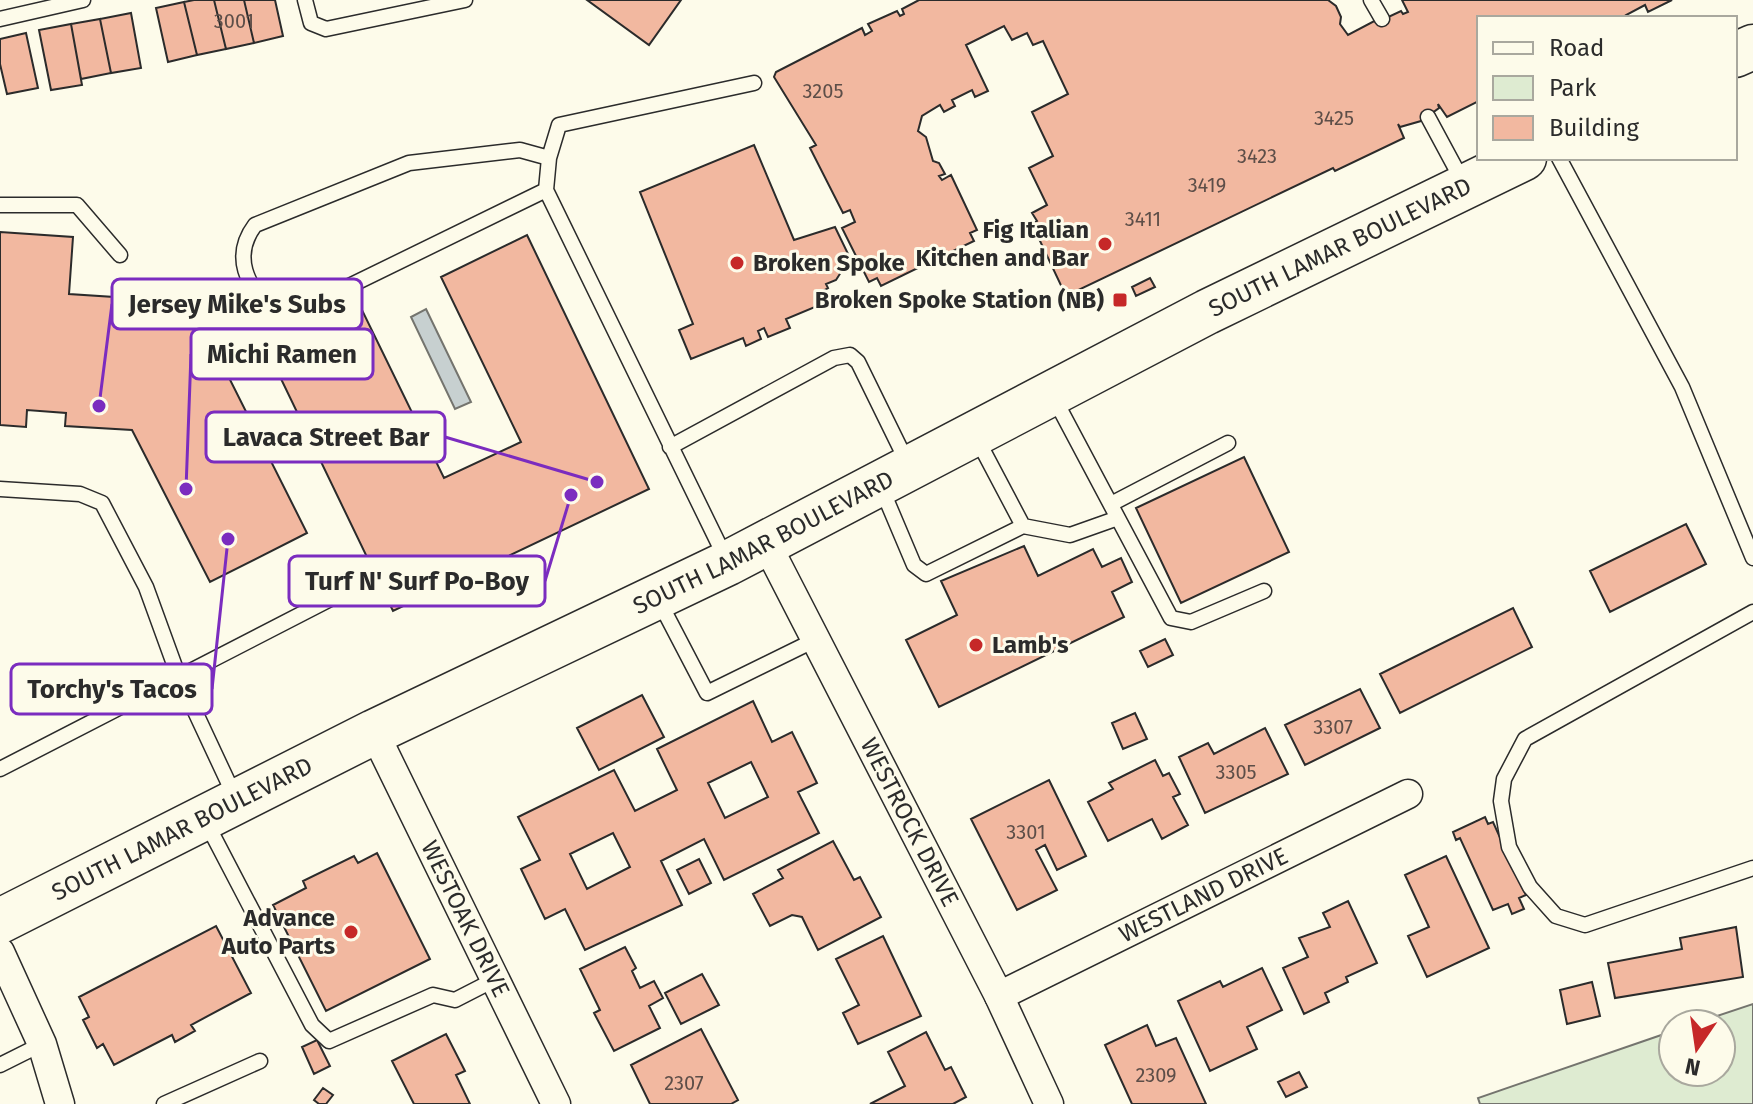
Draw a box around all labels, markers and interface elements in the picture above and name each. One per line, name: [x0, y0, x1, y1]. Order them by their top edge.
house number: 3001: [214, 9, 254, 33]
legend: [1477, 16, 1737, 160]
text: Road: [1549, 34, 1604, 62]
text: Park: [1549, 74, 1597, 102]
house number: 3205: [803, 79, 843, 103]
house number: 3425: [1314, 106, 1354, 130]
text: Building: [1549, 114, 1639, 142]
house number: 3423: [1237, 144, 1277, 168]
street label: SOUTH LAMAR BOULEVARD: [1204, 172, 1476, 323]
house number: 3419: [1188, 173, 1226, 197]
house number: 3411: [1125, 207, 1161, 231]
place label: Fig Italian Kitchen and Bar: [915, 216, 1089, 272]
marker: Fig Italian Kitchen and Bar: [1096, 235, 1114, 253]
place label: Broken Spoke: [753, 249, 905, 277]
marker: Broken Spoke: [728, 254, 746, 272]
callout: Jersey Mike's Subs: [112, 279, 362, 329]
place label: Broken Spoke Station (NB): [815, 286, 1104, 314]
text: Jersey Mike's Subs: [127, 289, 346, 320]
marker: Broken Spoke Station (NB): [1111, 291, 1129, 309]
callout: Michi Ramen: [191, 329, 373, 379]
text: Michi Ramen: [207, 339, 357, 370]
callout: Lavaca Street Bar: [206, 412, 445, 462]
text: Lavaca Street Bar: [223, 422, 430, 453]
street label: SOUTH LAMAR BOULEVARD: [629, 465, 898, 620]
callout: Turf N' Surf Po-Boy: [289, 556, 545, 606]
text: Turf N' Surf Po-Boy: [305, 566, 530, 597]
place label: Lamb's: [992, 631, 1069, 659]
marker: Lamb's: [967, 636, 985, 654]
callout: Torchy's Tacos: [11, 664, 212, 714]
text: Torchy's Tacos: [27, 674, 197, 705]
house number: 3307: [1313, 715, 1353, 739]
street label: WESTROCK DRIVE: [855, 733, 965, 911]
street label: SOUTH LAMAR BOULEVARD: [47, 751, 317, 907]
house number: 3305: [1215, 760, 1257, 784]
house number: 3301: [1006, 820, 1046, 844]
street label: WESTOAK DRIVE: [415, 836, 515, 1002]
street label: WESTLAND DRIVE: [1114, 842, 1292, 948]
place label: Advance Auto Parts: [221, 904, 335, 960]
marker: Advance Auto Parts: [342, 923, 360, 941]
north arrow: [1657, 1008, 1737, 1088]
text: N: [1682, 1052, 1703, 1082]
house number: 2309: [1135, 1063, 1177, 1087]
house number: 2307: [664, 1071, 704, 1095]

